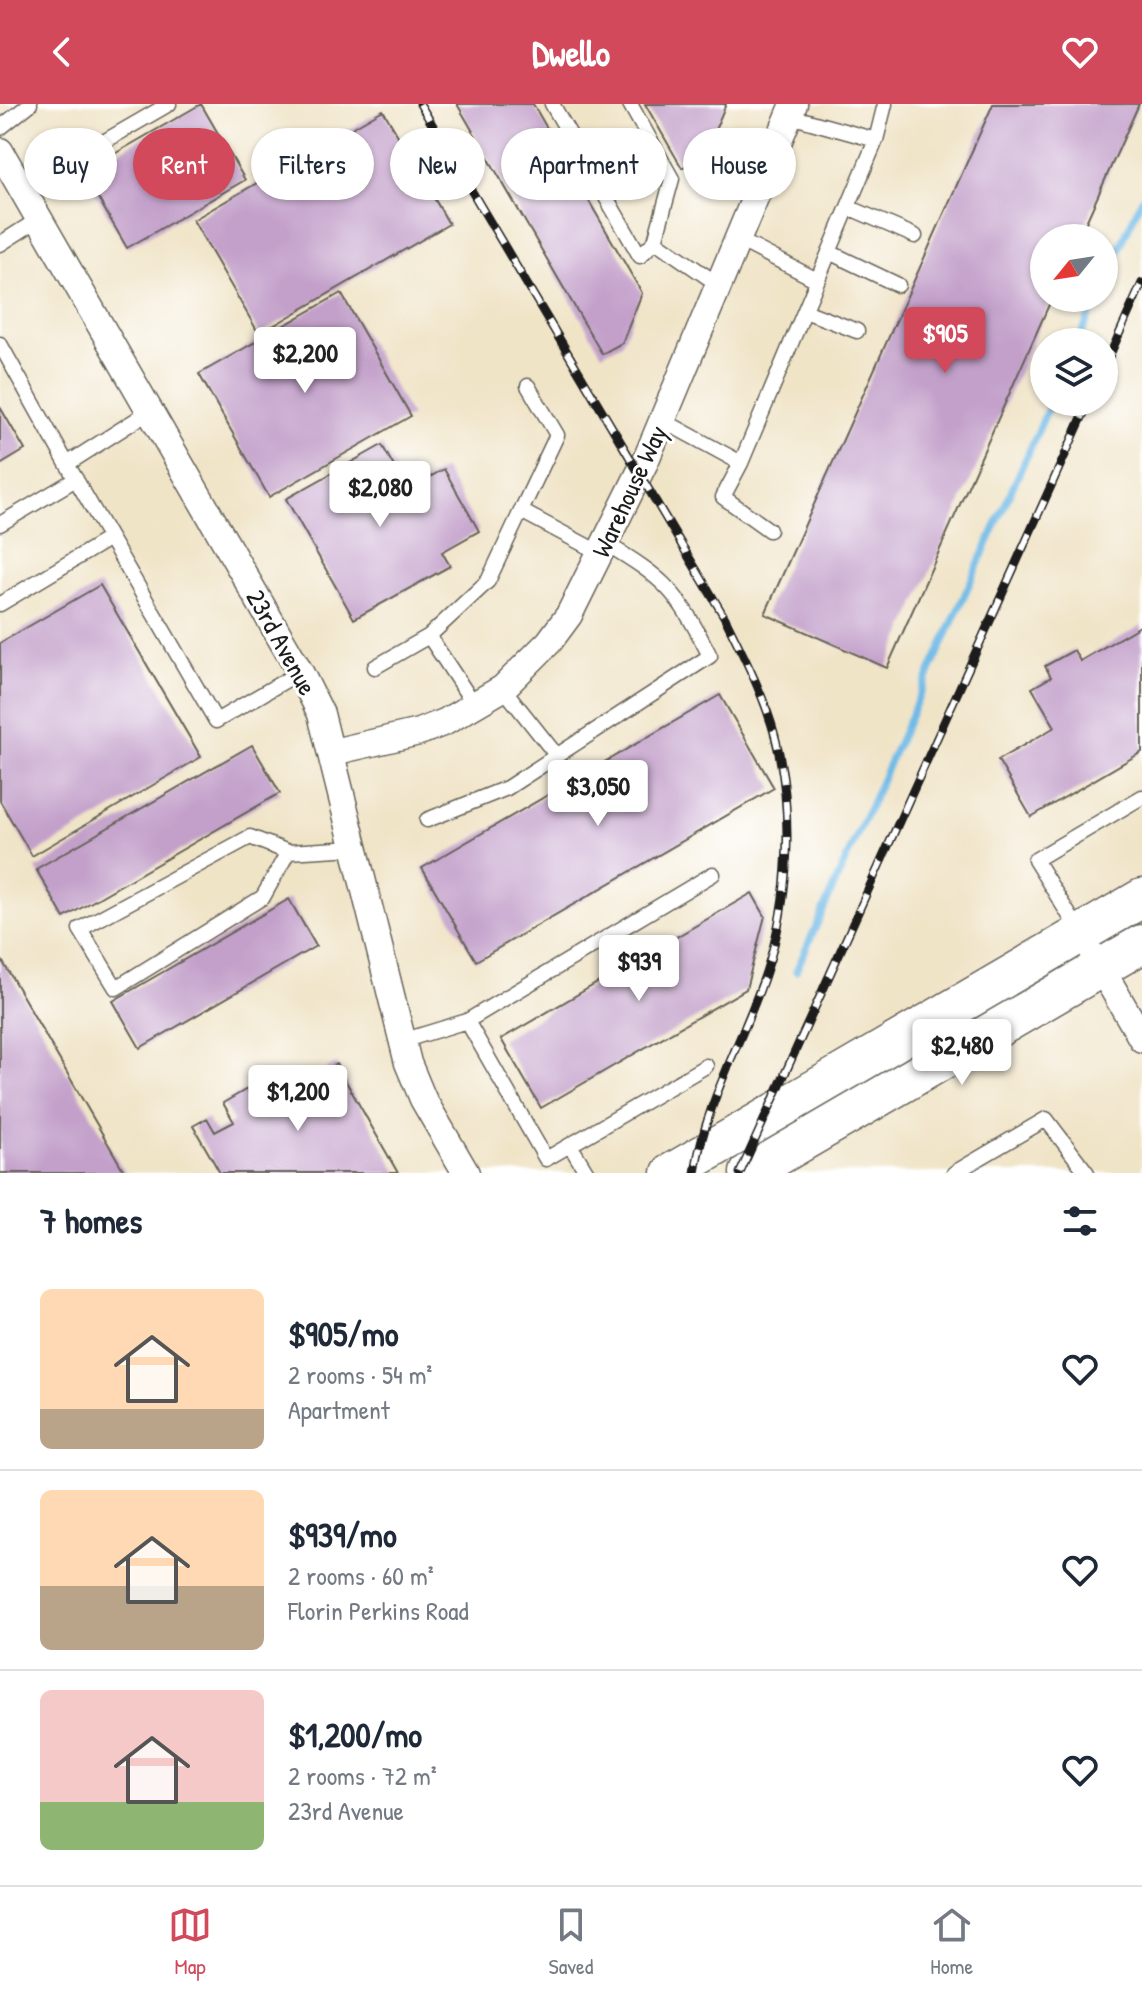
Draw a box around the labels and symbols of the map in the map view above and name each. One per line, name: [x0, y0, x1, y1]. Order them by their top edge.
north arrow: [1030, 224, 1118, 312]
pin: $905: [898, 307, 992, 375]
pin: $2,200: [240, 327, 370, 395]
street label: Warehouse Way: [583, 419, 675, 563]
pin: $2,080: [315, 461, 445, 529]
street label: 23rd Avenue: [239, 583, 325, 701]
pin: $3,050: [533, 760, 663, 828]
pin: $939: [592, 935, 686, 1003]
pin: $2,480: [897, 1019, 1027, 1087]
pin: $1,200: [233, 1065, 363, 1133]

